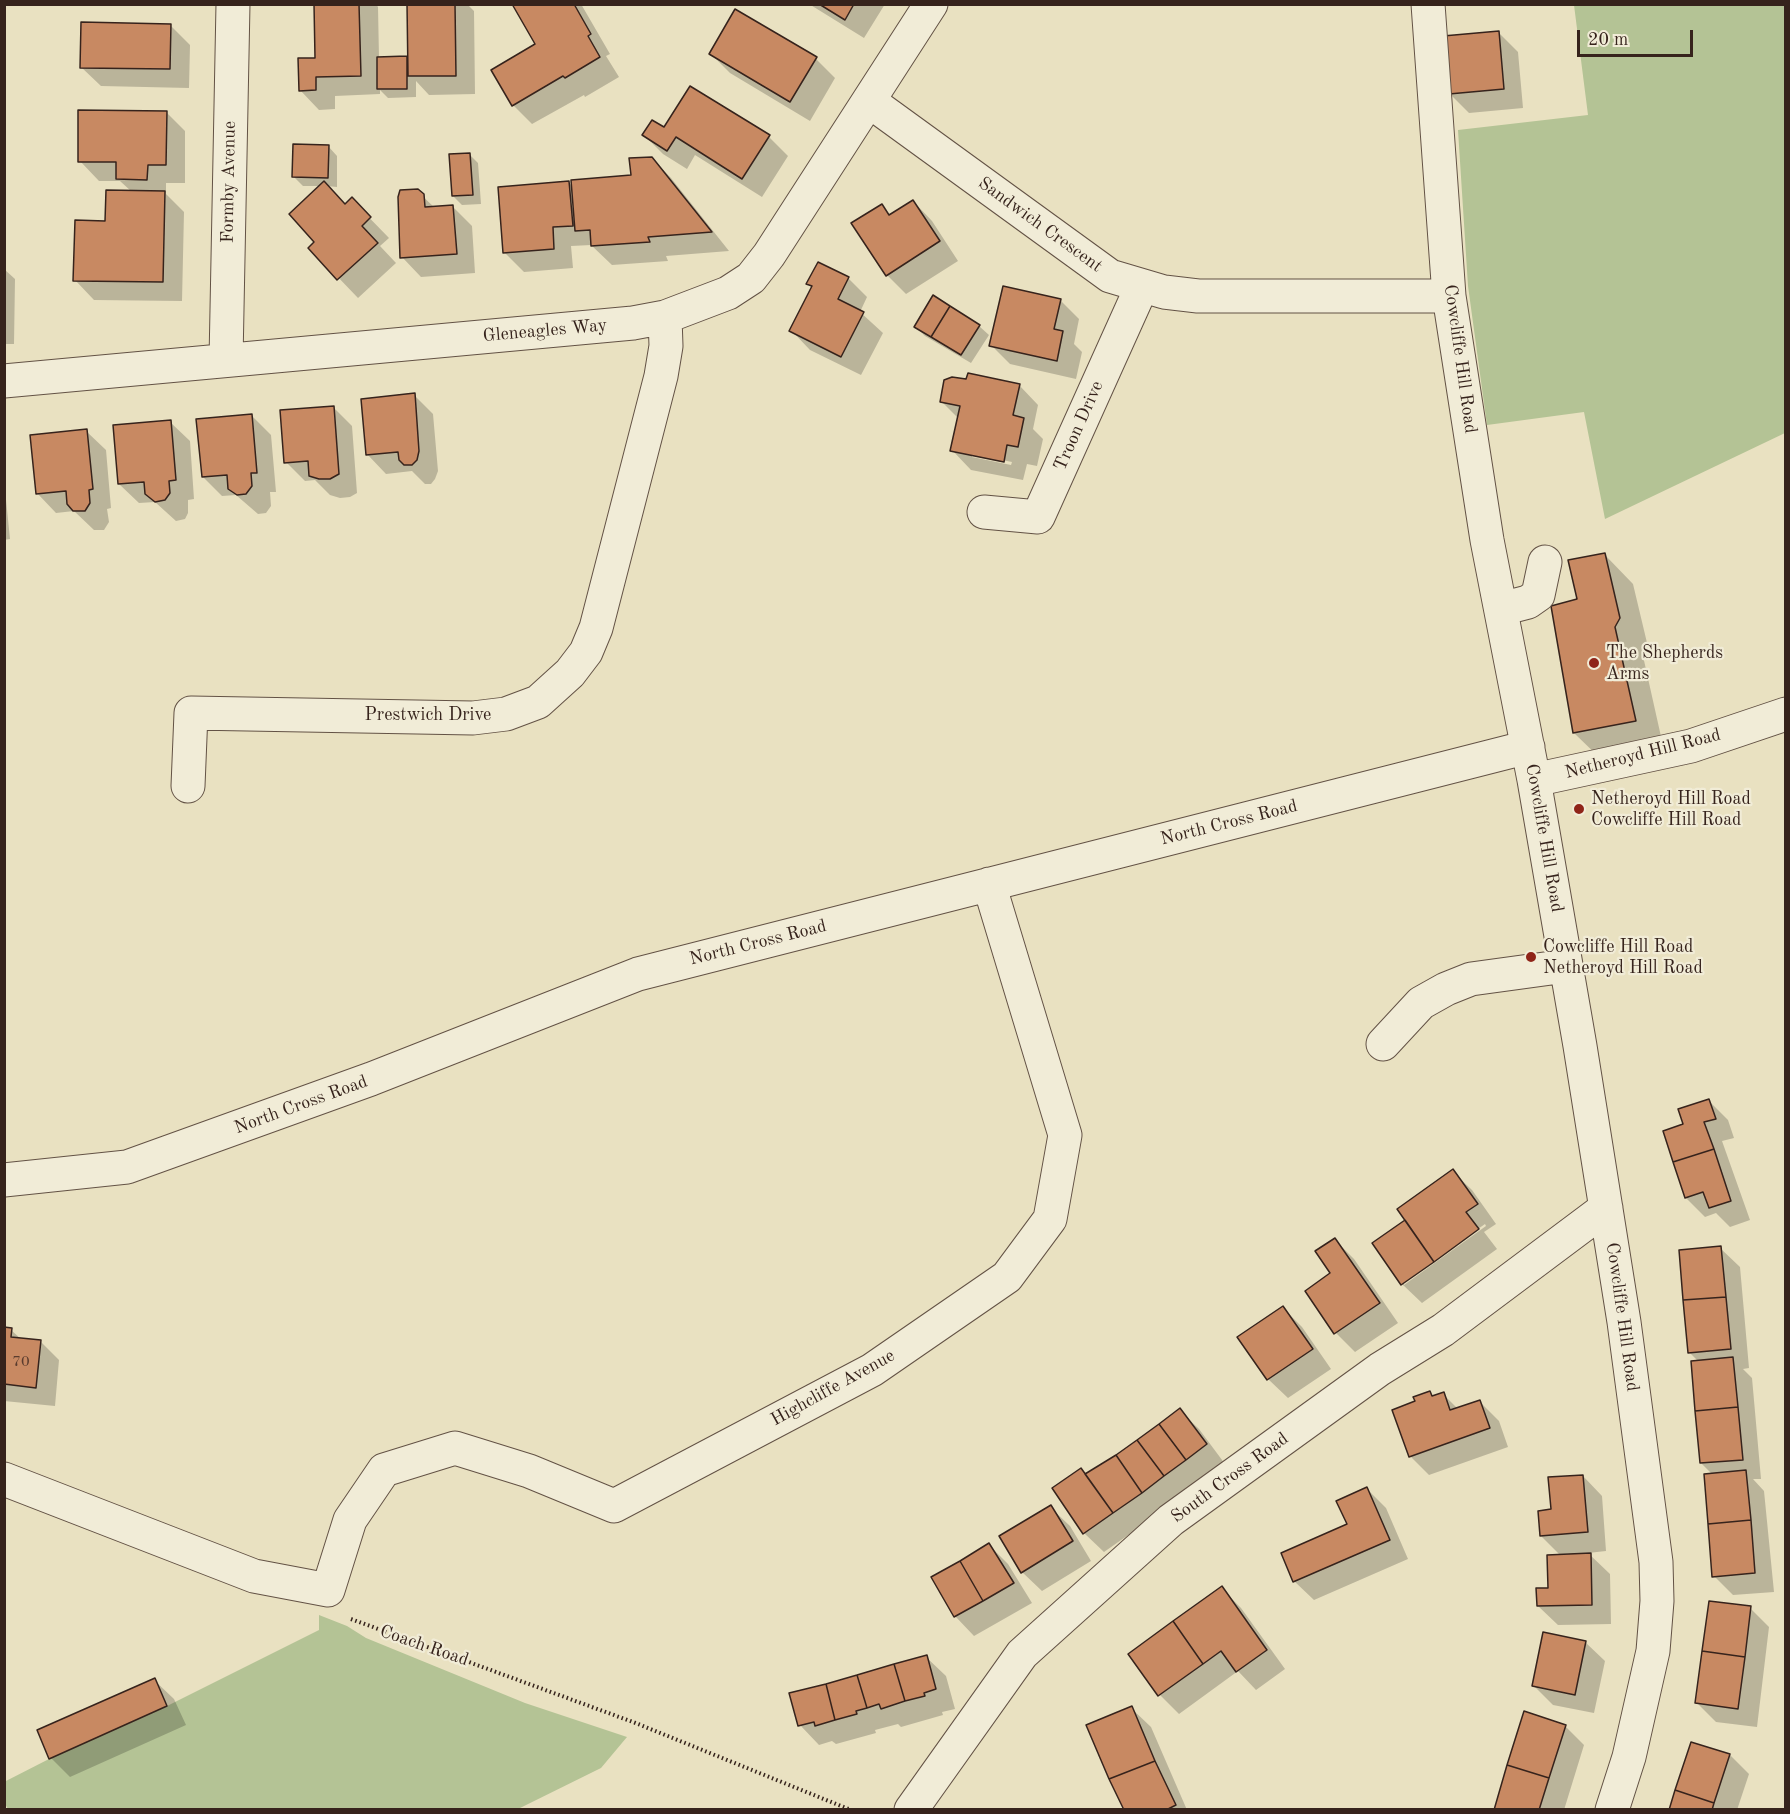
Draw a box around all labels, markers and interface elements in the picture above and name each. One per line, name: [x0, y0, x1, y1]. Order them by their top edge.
scale bar: [1580, 18, 1696, 56]
text: 20 m: [1588, 31, 1628, 49]
street label: Formby Avenue: [217, 121, 241, 243]
street label: Sandwich Crescent: [974, 173, 1106, 277]
street label: Cowcliffe Hill Road: [1439, 283, 1481, 435]
street label: Gleneagles Way: [482, 315, 608, 347]
street label: Troon Drive: [1050, 378, 1108, 474]
place label: The Shepherds Arms: [1606, 642, 1723, 684]
marker: The Shepherds Arms: [1587, 656, 1601, 670]
street label: Prestwich Drive: [365, 704, 491, 726]
street label: Netheroyd Hill Road: [1563, 724, 1723, 784]
street label: Cowcliffe Hill Road: [1520, 762, 1568, 914]
place label: Netheroyd Hill Road Cowcliffe Hill Road: [1591, 788, 1751, 830]
street label: North Cross Road: [1158, 796, 1300, 850]
marker: Netheroyd Hill Road Cowcliffe Hill Road: [1572, 802, 1586, 816]
street label: North Cross Road: [687, 916, 829, 970]
place label: Cowcliffe Hill Road Netheroyd Hill Road: [1543, 936, 1703, 978]
marker: Cowcliffe Hill Road Netheroyd Hill Road: [1524, 950, 1538, 964]
street label: North Cross Road: [231, 1071, 371, 1139]
street label: Cowcliffe Hill Road: [1601, 1241, 1643, 1393]
street label: Highcliffe Avenue: [767, 1345, 899, 1431]
house number: 70: [12, 1353, 30, 1371]
street label: South Cross Road: [1167, 1428, 1293, 1528]
street label: Coach Road: [377, 1621, 471, 1671]

